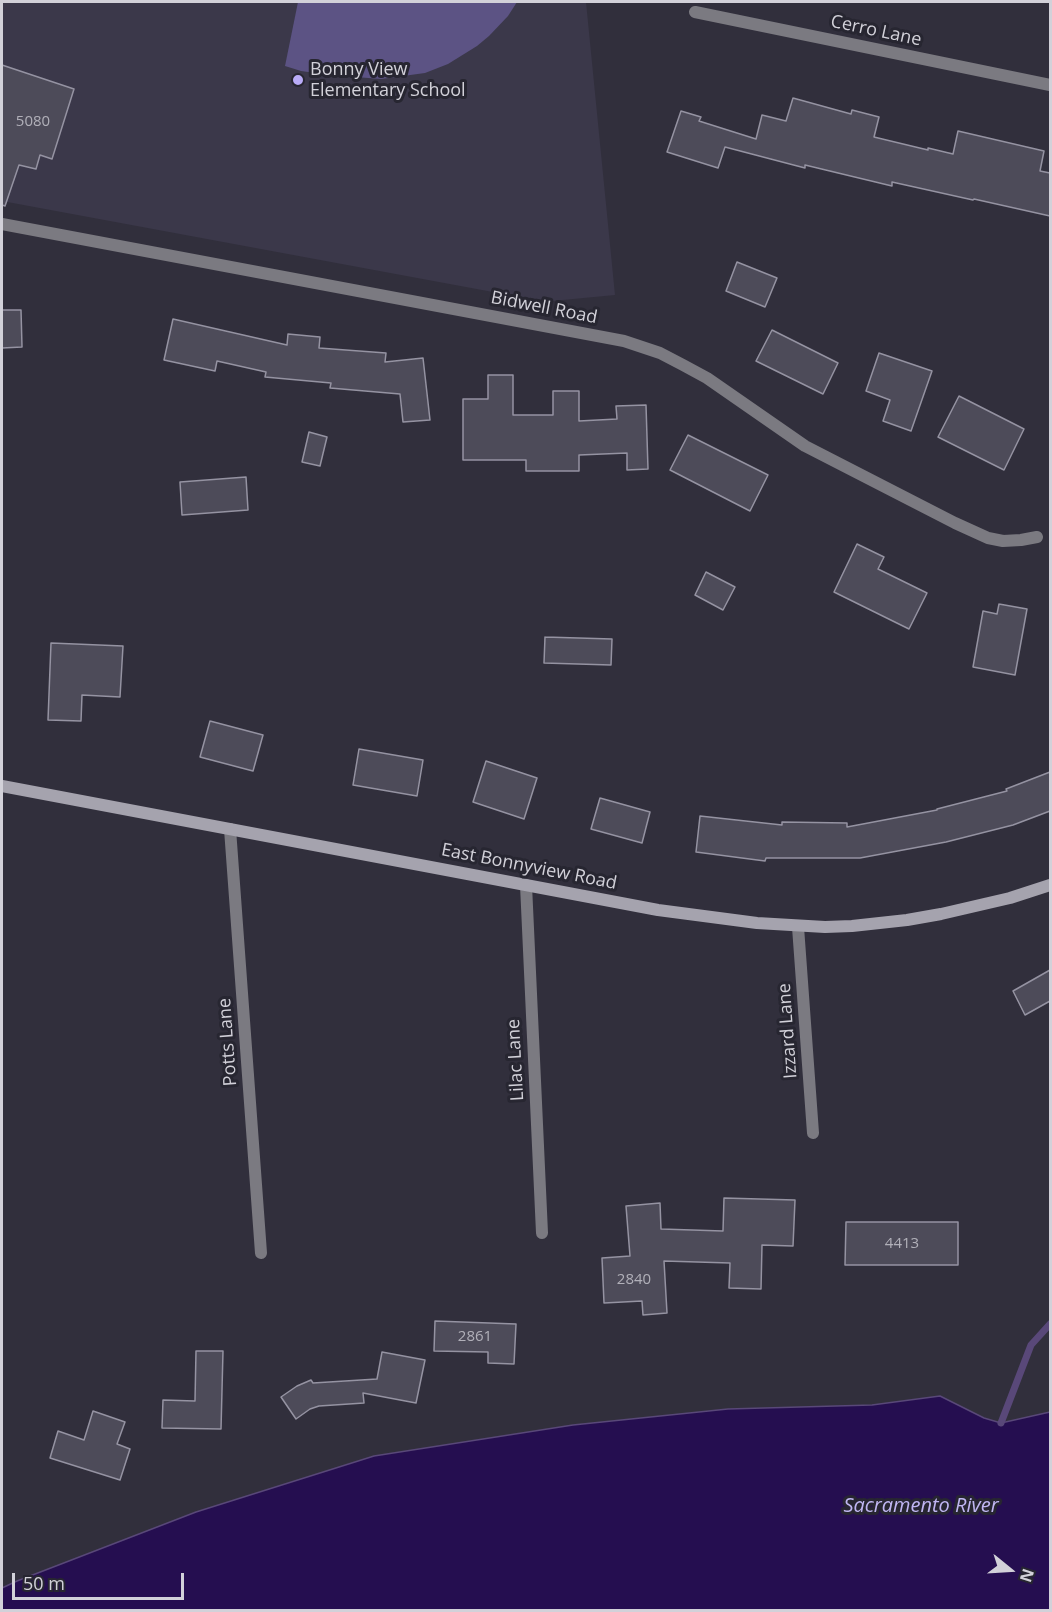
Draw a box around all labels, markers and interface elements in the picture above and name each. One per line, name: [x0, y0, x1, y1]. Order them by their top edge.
street label: Cerro Lane: [829, 11, 923, 51]
place label: Bonny View Elementary School: [310, 59, 466, 101]
marker: Bonny View Elementary School: [291, 73, 305, 87]
house number: 5080: [16, 113, 50, 131]
street label: Bidwell Road: [489, 287, 599, 329]
street label: East Bonnyview Road: [439, 839, 619, 895]
street label: Izzard Lane: [774, 983, 802, 1079]
street label: Potts Lane: [214, 997, 242, 1087]
street label: Lilac Lane: [503, 1018, 529, 1102]
house number: 4413: [885, 1235, 919, 1253]
house number: 2840: [617, 1271, 651, 1289]
house number: 2861: [458, 1328, 492, 1346]
water label: Sacramento River: [843, 1494, 999, 1518]
north arrow: [980, 1540, 1040, 1600]
scale bar: [15, 1561, 188, 1599]
text: N: [1015, 1566, 1040, 1585]
text: 50 m: [23, 1571, 65, 1595]

